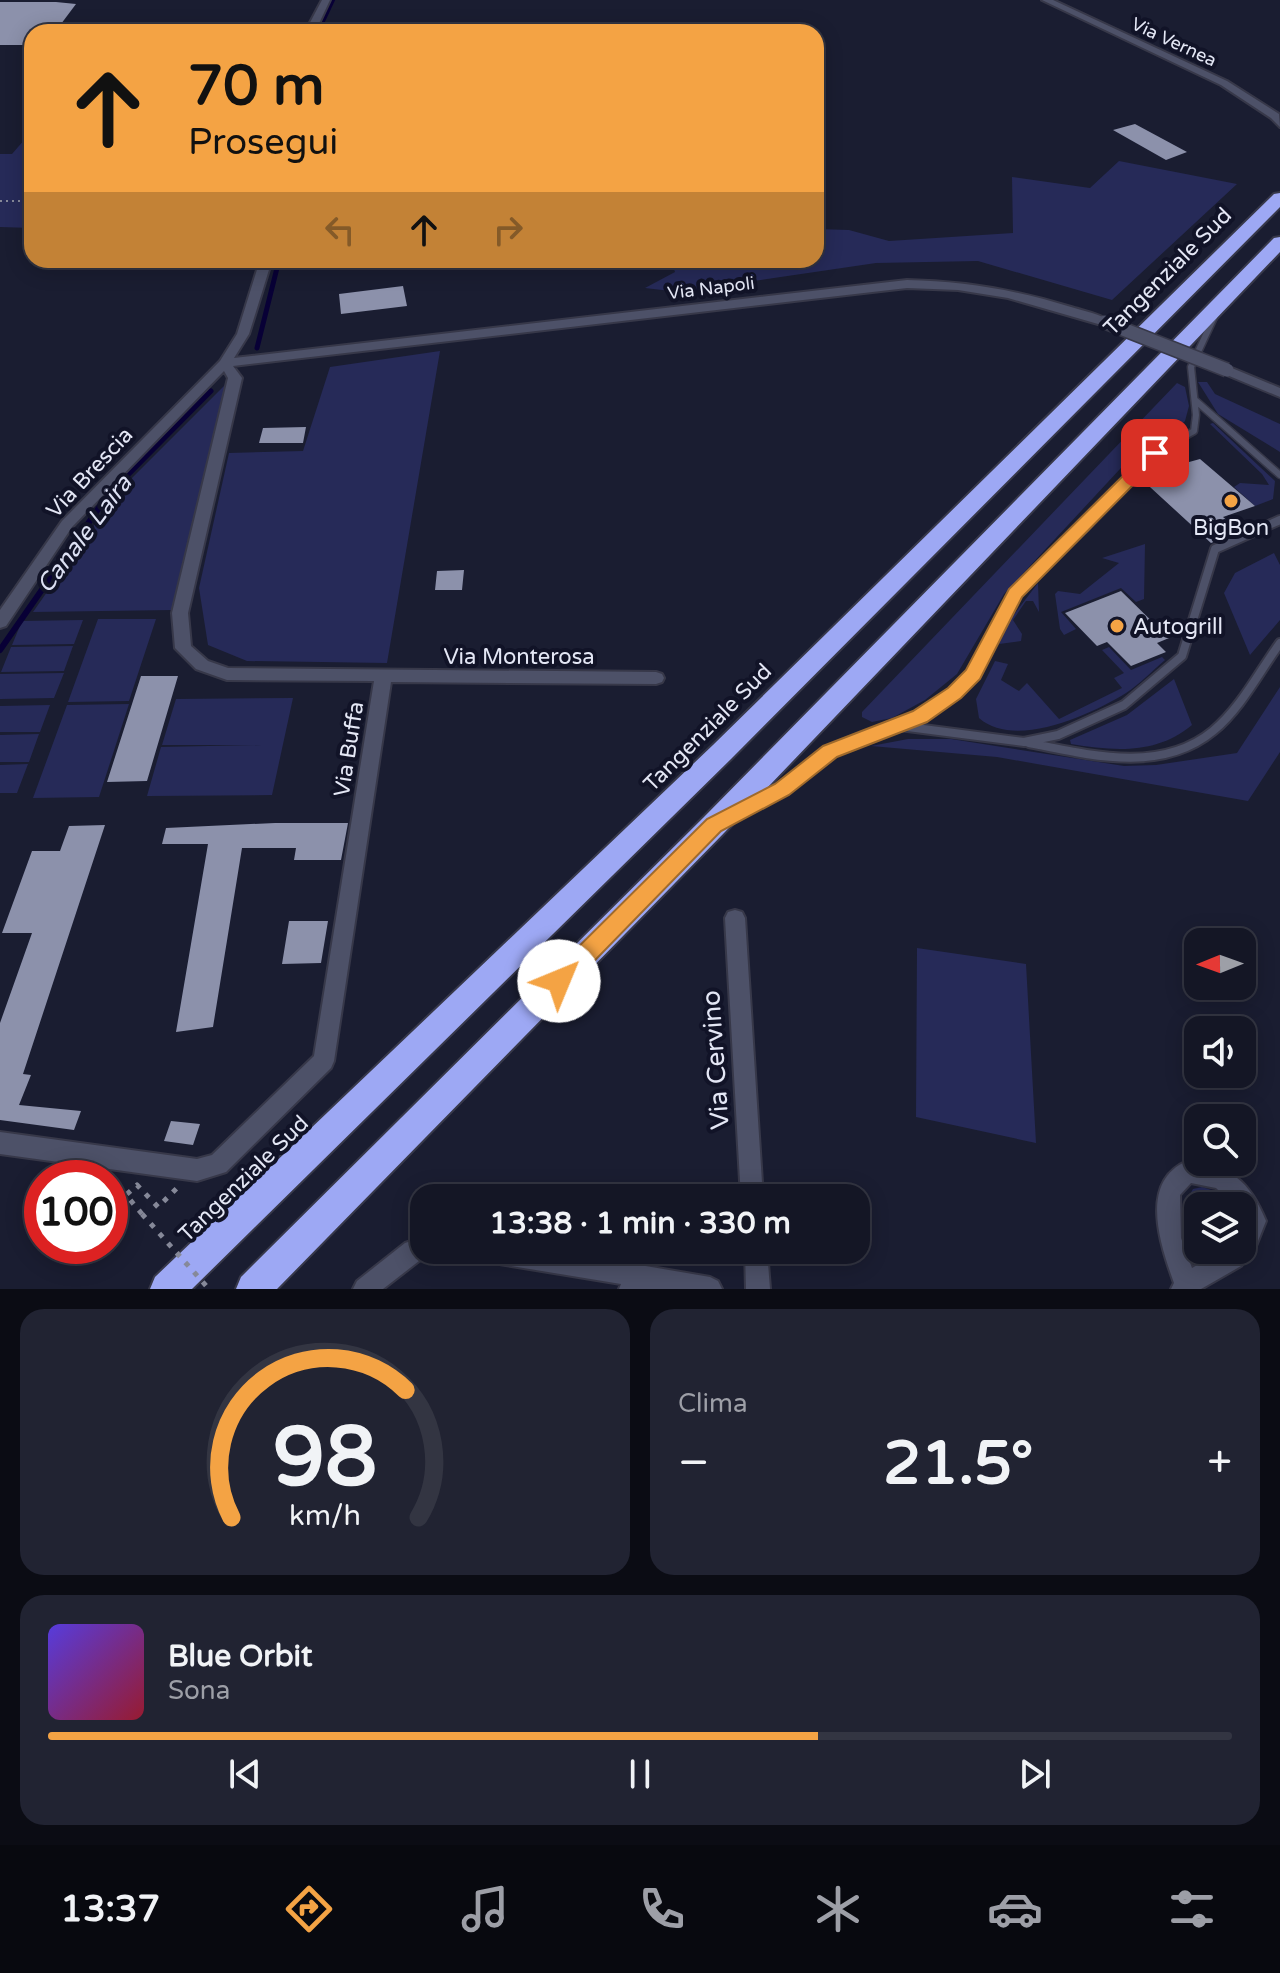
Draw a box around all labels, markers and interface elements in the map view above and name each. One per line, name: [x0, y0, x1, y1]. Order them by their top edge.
street label: Via Vernea: [1128, 13, 1220, 71]
text: 70 m: [188, 53, 324, 120]
icon: ahead: [56, 56, 160, 160]
text: Prosegui: [188, 121, 338, 164]
street label: Tangenziale Sud: [1098, 202, 1237, 341]
icon: left: [318, 208, 362, 252]
icon: ahead: [402, 208, 446, 252]
icon: right: [486, 208, 530, 252]
street label: Via Napoli: [666, 272, 756, 304]
pin: [1121, 419, 1189, 487]
street label: Via Brescia: [41, 422, 138, 523]
icon: arrive: [1133, 431, 1177, 475]
water label: Canale Laira: [31, 469, 138, 599]
marker: BigBon: [1222, 492, 1240, 510]
place label: BigBon: [1193, 515, 1269, 541]
place label: Autogrill: [1133, 614, 1223, 640]
marker: Autogrill: [1108, 617, 1126, 635]
street label: Via Monterosa: [443, 644, 595, 670]
street label: Tangenziale Sud: [638, 658, 777, 797]
street label: Via Buffa: [329, 700, 369, 799]
north arrow: [1184, 928, 1256, 1000]
map controls: [1184, 928, 1256, 1264]
position arrow: [517, 939, 601, 1023]
street label: Via Cervino: [695, 989, 736, 1131]
button: sound: [1184, 1016, 1256, 1088]
button: search: [1184, 1104, 1256, 1176]
street label: Tangenziale Sud: [173, 1110, 314, 1247]
speed limit sign: 100: [24, 1160, 128, 1264]
button: layers: [1184, 1192, 1256, 1264]
text: 13:38 · 1 min · 330 m: [489, 1205, 791, 1242]
text: Clima: [678, 1388, 748, 1419]
text: 98: [273, 1408, 377, 1508]
text: 21.5°: [883, 1428, 1033, 1500]
text: −: [678, 1437, 709, 1490]
text: +: [1207, 1437, 1232, 1490]
text: km/h: [289, 1499, 361, 1533]
text: Blue Orbit: [168, 1638, 313, 1675]
text: Sona: [168, 1675, 230, 1706]
icon: previous: [223, 1752, 267, 1796]
icon: pause: [618, 1752, 662, 1796]
icon: next: [1013, 1752, 1057, 1796]
icon: directions: [281, 1881, 337, 1937]
icon: music: [457, 1881, 513, 1937]
icon: phone: [634, 1881, 690, 1937]
icon: climate: [810, 1881, 866, 1937]
icon: car: [987, 1881, 1043, 1937]
icon: filters: [1164, 1881, 1220, 1937]
text: 13:37: [60, 1888, 160, 1931]

